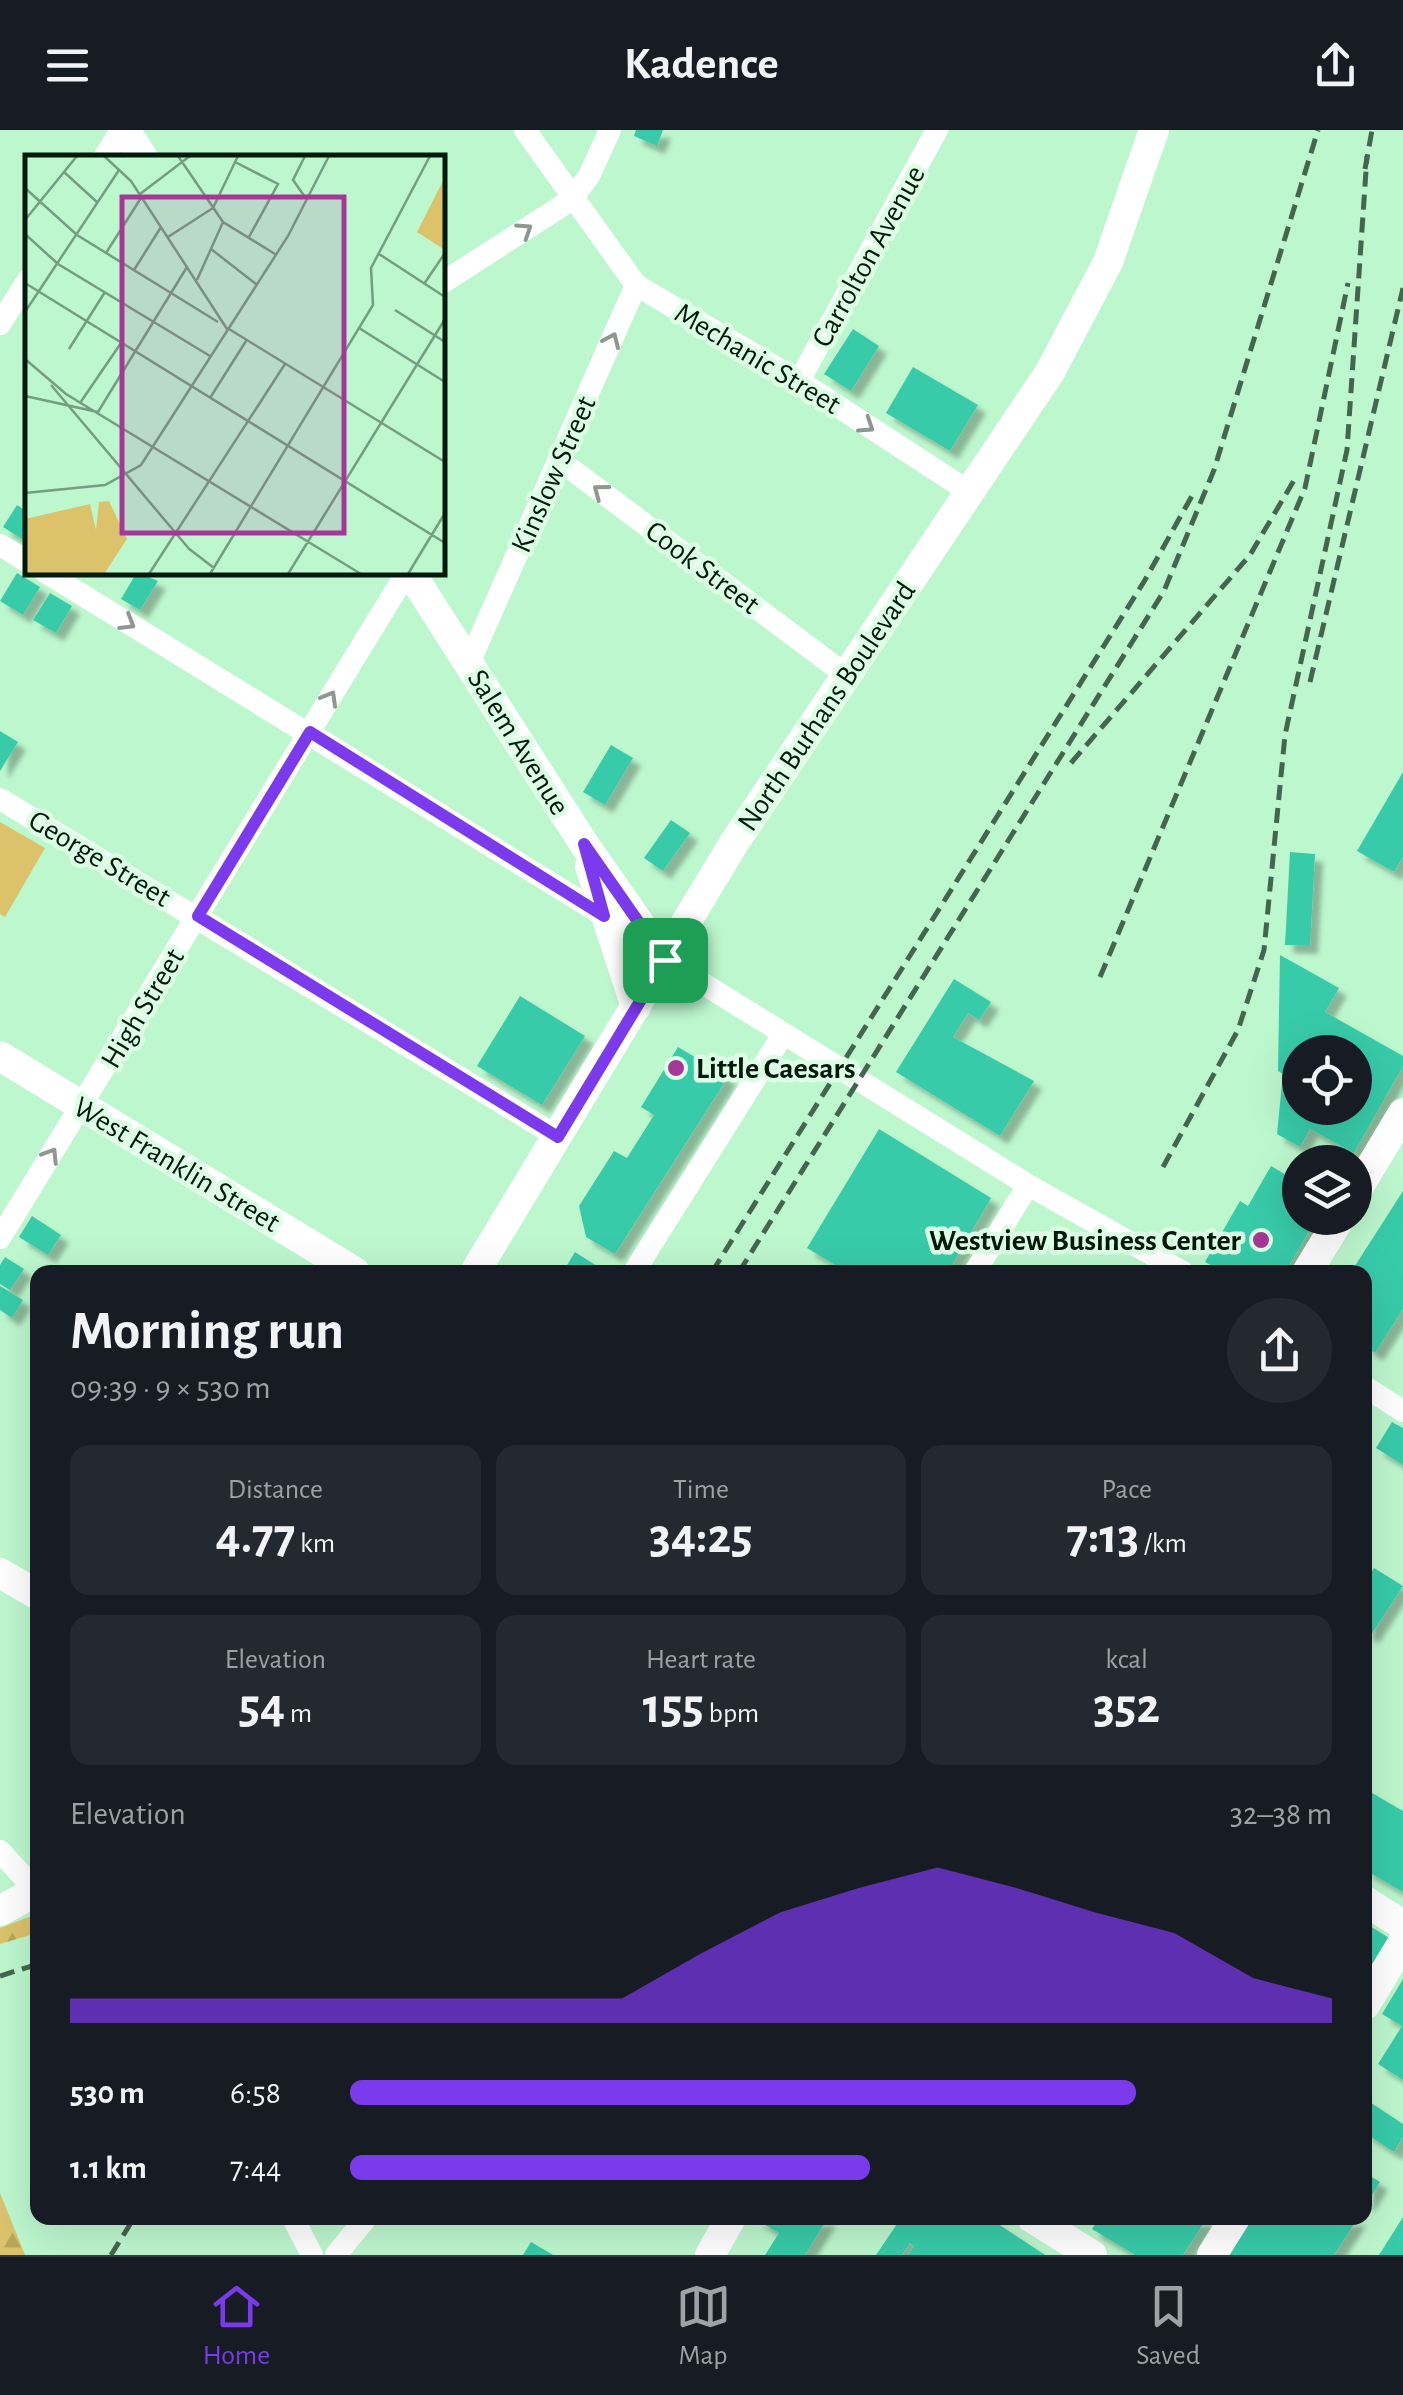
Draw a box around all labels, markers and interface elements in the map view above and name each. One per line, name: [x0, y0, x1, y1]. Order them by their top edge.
icon: menu: [40, 38, 95, 93]
icon: share: [1308, 38, 1363, 93]
text: Kadence: [624, 42, 779, 87]
inset map: [25, 155, 445, 575]
street label: Carrolton Avenue: [807, 161, 931, 352]
one-way arrow: [514, 224, 532, 243]
street label: Mechanic Street: [669, 298, 846, 420]
one-way arrow: [600, 332, 620, 350]
street label: Kinslow Street: [506, 391, 602, 557]
one-way arrow: [857, 413, 875, 432]
one-way arrow: [593, 485, 611, 502]
street label: Cook Street: [640, 516, 765, 620]
street label: North Burhans Boulevard: [732, 576, 921, 837]
one-way arrow: [117, 611, 135, 630]
street label: Salem Avenue: [462, 665, 575, 820]
one-way arrow: [318, 691, 337, 709]
street label: George Street: [23, 805, 176, 913]
pin: [623, 918, 708, 1003]
icon: arrive: [638, 933, 693, 988]
street label: High Street: [96, 943, 190, 1073]
map controls: [1282, 1035, 1372, 1235]
button: locate: [1282, 1035, 1372, 1125]
place label: Little Caesars: [696, 1054, 856, 1084]
marker: Little Caesars: [665, 1057, 687, 1079]
street label: West Franklin Street: [68, 1092, 285, 1238]
button: layers: [1282, 1145, 1372, 1235]
one-way arrow: [39, 1148, 58, 1166]
place label: Westview Business Center: [929, 1226, 1242, 1256]
marker: Westview Business Center: [1250, 1229, 1272, 1251]
button: share: [1227, 1298, 1332, 1403]
text: Morning run: [70, 1304, 344, 1359]
text: 09:39 · 9 × 530 m: [70, 1372, 271, 1404]
text: Distance: [228, 1476, 323, 1504]
text: Time: [673, 1476, 729, 1504]
text: Pace: [1101, 1476, 1152, 1504]
text: 4.77: [216, 1512, 295, 1562]
text: 34:25: [649, 1512, 753, 1562]
text: 7:13: [1066, 1512, 1139, 1562]
text: km: [295, 1530, 335, 1558]
text: /km: [1139, 1530, 1187, 1558]
text: Elevation: [225, 1646, 326, 1674]
text: Heart rate: [646, 1646, 756, 1674]
text: kcal: [1105, 1646, 1148, 1674]
text: 54: [238, 1682, 285, 1732]
text: 155: [643, 1682, 704, 1732]
text: 352: [1093, 1682, 1160, 1732]
text: m: [285, 1700, 312, 1728]
text: bpm: [704, 1700, 759, 1728]
text: Elevation: [70, 1798, 186, 1830]
text: 32–38 m: [1230, 1798, 1332, 1830]
text: 530 m: [70, 2077, 145, 2109]
text: 6:58: [230, 2077, 281, 2109]
text: 1.1 km: [70, 2152, 147, 2184]
text: 7:44: [230, 2152, 281, 2184]
tab: Home: [203, 2279, 270, 2373]
tab: Map: [676, 2279, 731, 2373]
tab: Saved: [1136, 2279, 1200, 2373]

